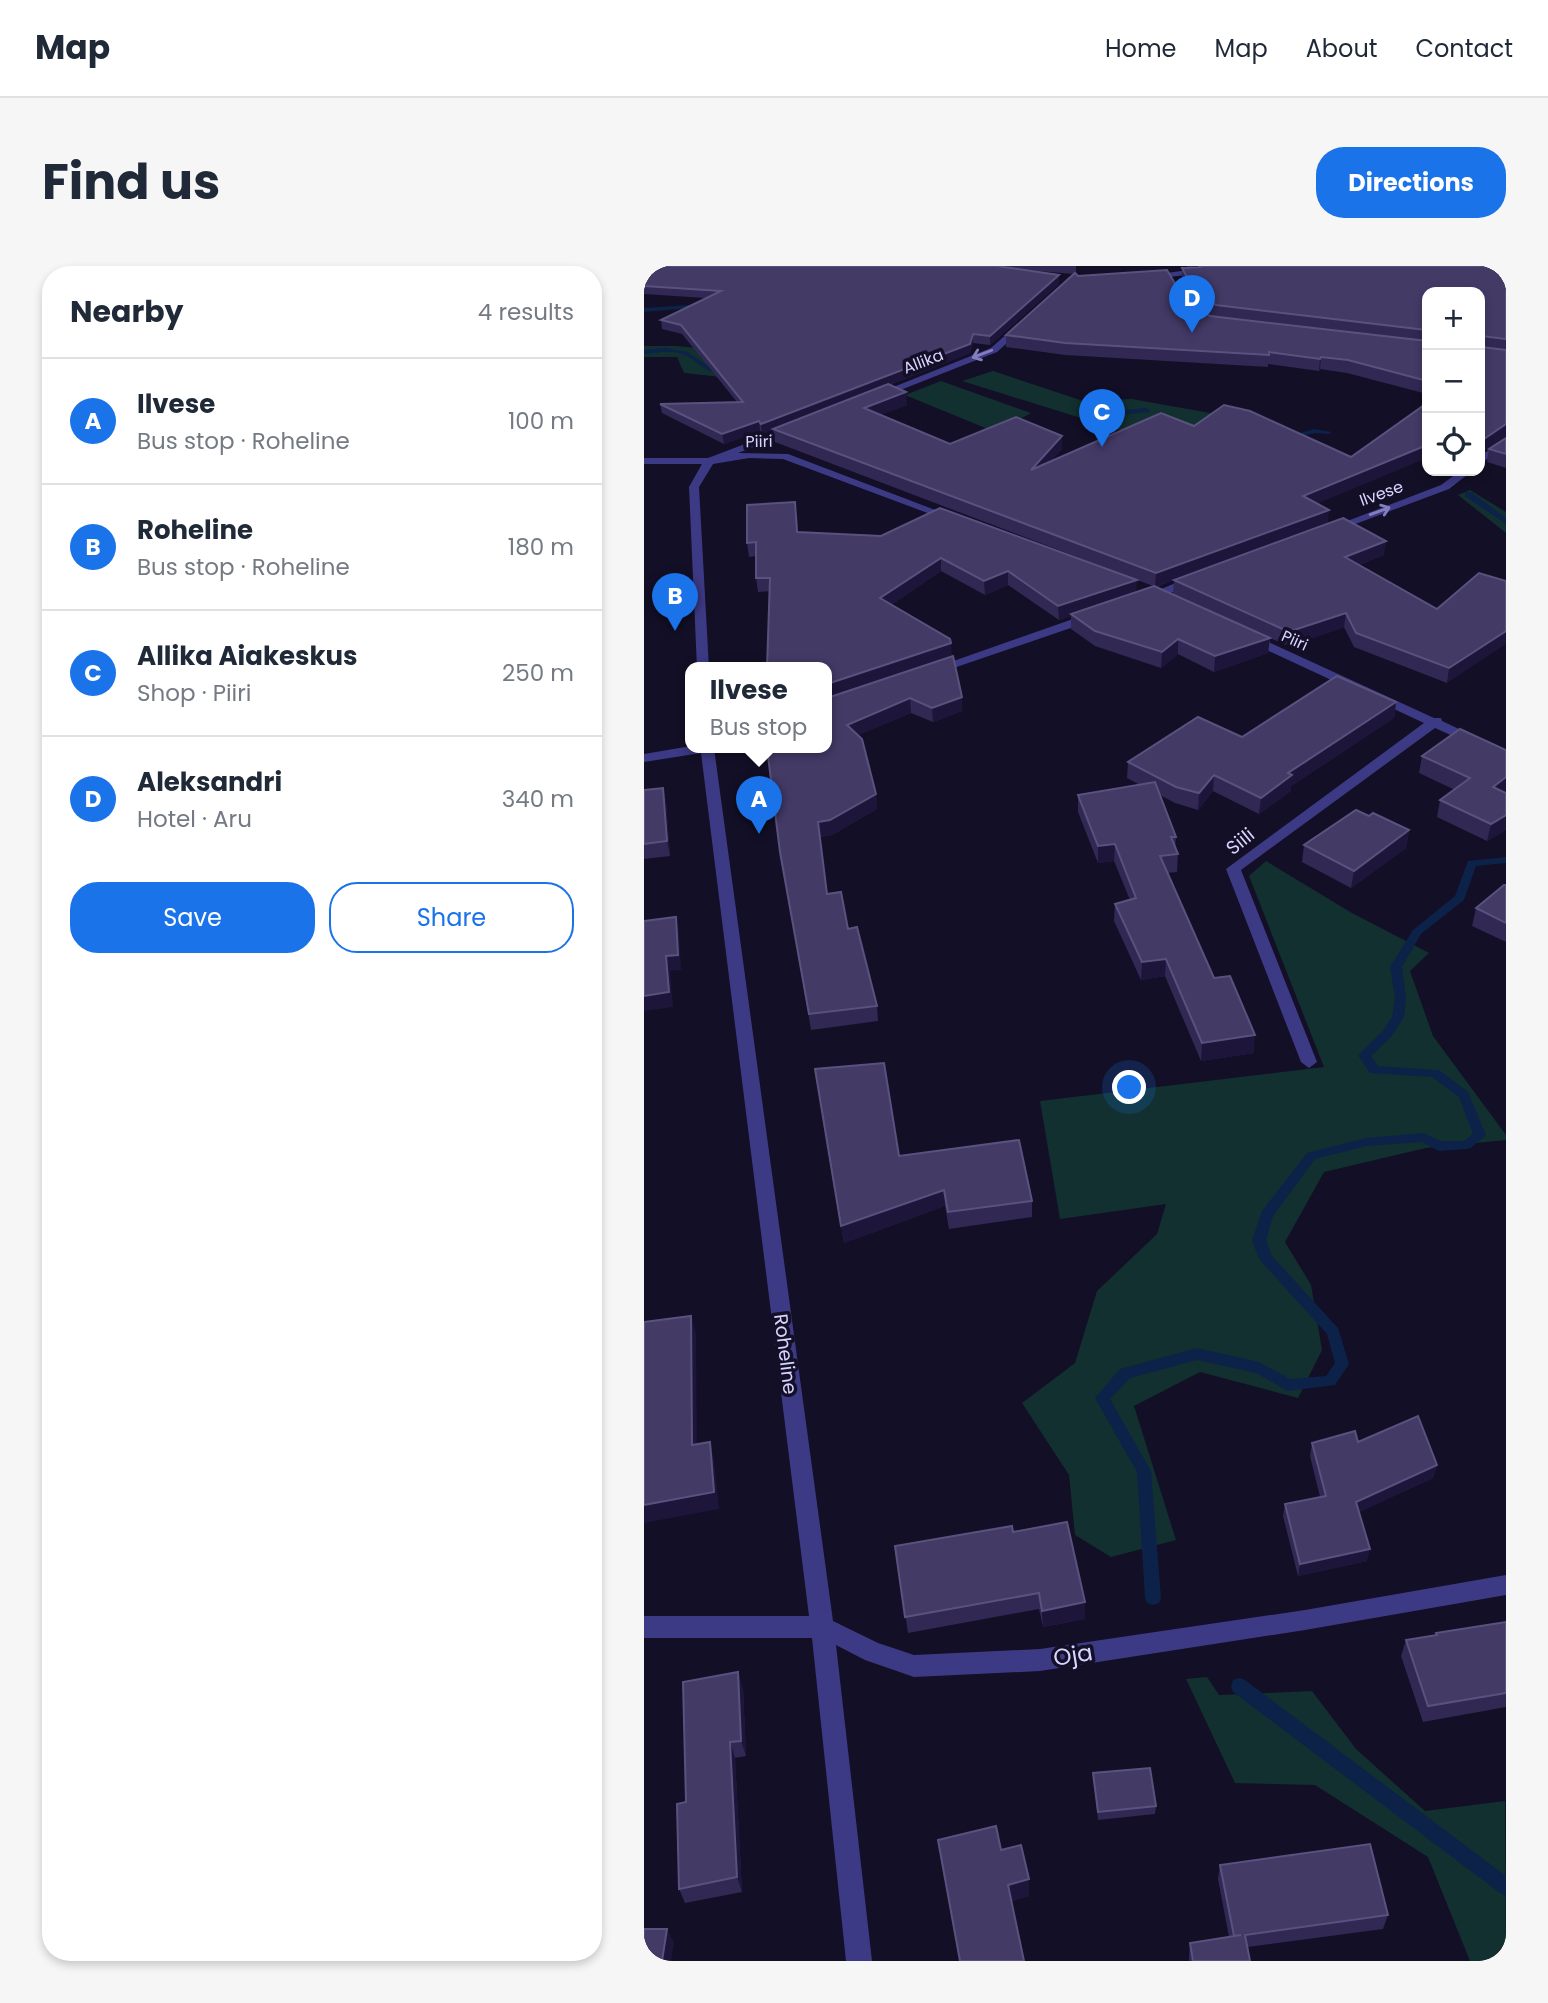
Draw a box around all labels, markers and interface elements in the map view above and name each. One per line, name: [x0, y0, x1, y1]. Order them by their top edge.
text: Map: [35, 24, 110, 71]
text: Home: [1105, 32, 1177, 65]
text: Map: [1215, 32, 1268, 65]
text: About: [1306, 32, 1377, 65]
text: Contact: [1415, 32, 1513, 65]
button: Directions: [1316, 147, 1506, 218]
text: Find us: [42, 148, 220, 216]
pin: D: [1169, 275, 1215, 333]
map controls: [1422, 287, 1485, 476]
button: +: [1422, 287, 1485, 350]
text: Nearby: [70, 290, 184, 333]
text: 4 results: [478, 296, 574, 328]
street label: Allika: [900, 343, 947, 380]
one-way arrow: [972, 349, 993, 362]
button: −: [1422, 350, 1485, 413]
text: Ilvese: [137, 386, 215, 422]
pin: C: [1079, 389, 1125, 447]
text: A: [85, 405, 101, 437]
text: 100 m: [508, 405, 574, 437]
button: locate: [1422, 413, 1485, 476]
text: Bus stop · Roheline: [137, 425, 350, 457]
street label: Piiri: [745, 430, 773, 453]
street label: Ilvese: [1356, 475, 1406, 512]
one-way arrow: [1369, 504, 1391, 517]
text: Roheline: [137, 512, 253, 548]
text: B: [85, 531, 101, 563]
text: 180 m: [508, 531, 574, 563]
text: Bus stop · Roheline: [137, 551, 350, 583]
pin: B: [652, 573, 698, 631]
street label: Piiri: [1278, 624, 1312, 656]
text: Allika Aiakeskus: [137, 638, 358, 674]
text: C: [84, 657, 102, 689]
text: 250 m: [502, 657, 574, 689]
popup: [685, 662, 832, 753]
text: Ilvese: [710, 672, 788, 708]
text: Shop · Piiri: [137, 677, 252, 709]
text: Bus stop: [710, 711, 807, 743]
text: Aleksandri: [137, 764, 282, 800]
pin: A: [736, 776, 782, 834]
text: D: [85, 783, 101, 815]
text: 340 m: [502, 783, 574, 815]
text: Hotel · Aru: [137, 803, 252, 835]
street label: Siili: [1220, 822, 1260, 861]
button: Save: [70, 882, 315, 953]
button: Share: [329, 882, 574, 953]
your location: [1112, 1070, 1146, 1104]
street label: Roheline: [767, 1312, 804, 1396]
street label: Oja: [1051, 1636, 1095, 1674]

